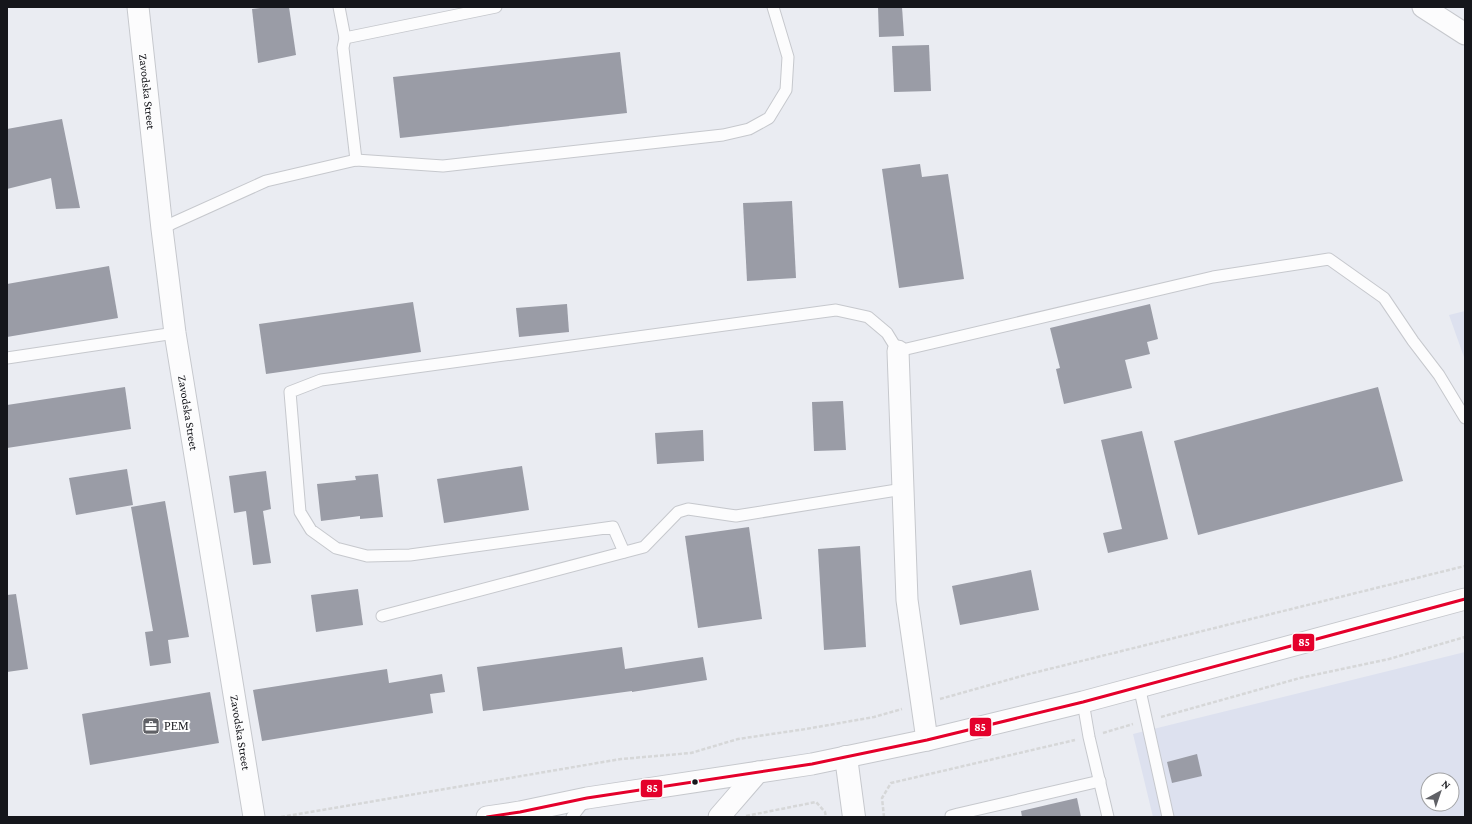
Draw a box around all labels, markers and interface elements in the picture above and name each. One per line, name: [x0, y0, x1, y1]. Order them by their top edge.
street label: Zavodska Street: [136, 53, 158, 131]
street label: Zavodska Street: [175, 374, 201, 452]
line badge: 85: [1292, 633, 1315, 652]
text: 85: [1298, 636, 1310, 648]
street label: Zavodska Street: [227, 694, 253, 772]
office icon: РЕМ: [141, 716, 161, 736]
line badge: 85: [969, 717, 992, 737]
place label: РЕМ: [164, 719, 189, 733]
text: 85: [974, 721, 986, 733]
north arrow: [1420, 772, 1460, 812]
unlabelled marker: [690, 777, 700, 787]
text: N: [1440, 777, 1454, 792]
line badge: 85: [640, 779, 663, 798]
text: 85: [646, 782, 658, 794]

